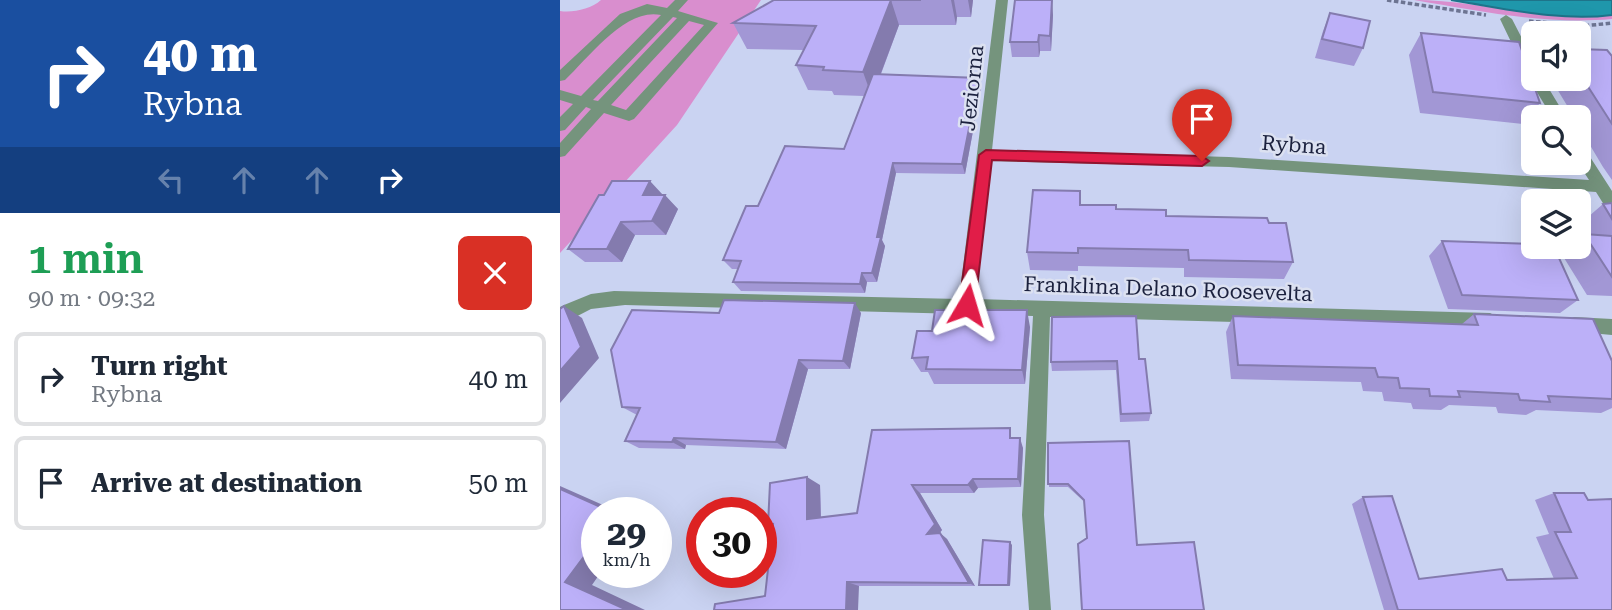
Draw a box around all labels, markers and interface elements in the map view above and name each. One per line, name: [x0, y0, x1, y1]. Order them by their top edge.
map controls: [1521, 21, 1591, 259]
button: sound: [1521, 21, 1591, 91]
text: 40 m: [143, 26, 258, 83]
icon: right: [28, 28, 119, 119]
street label: Jeziorna: [956, 43, 988, 132]
text: Rybna: [143, 85, 242, 123]
pin: [1172, 89, 1232, 161]
icon: arrive: [1183, 100, 1221, 138]
button: search: [1521, 105, 1591, 175]
street label: Rybna: [1261, 131, 1328, 159]
icon: left: [152, 161, 190, 199]
icon: ahead: [225, 161, 263, 199]
icon: ahead: [298, 161, 336, 199]
icon: right: [371, 161, 409, 199]
button: layers: [1521, 189, 1591, 259]
text: 1 min: [28, 234, 144, 283]
button: close: [458, 236, 532, 310]
position arrow: [930, 268, 1004, 342]
street label: Franklina Delano Roosevelta: [1023, 272, 1313, 306]
text: 90 m · 09:32: [28, 285, 155, 312]
text: Turn right: [91, 351, 227, 381]
icon: right: [32, 360, 70, 398]
text: 40 m: [469, 364, 528, 394]
text: Rybna: [91, 381, 162, 408]
icon: arrive: [32, 464, 70, 502]
text: Arrive at destination: [91, 468, 362, 498]
text: 50 m: [469, 468, 528, 498]
speed limit sign: 30: [686, 497, 777, 588]
text: 29: [607, 513, 646, 554]
text: km/h: [602, 549, 651, 570]

